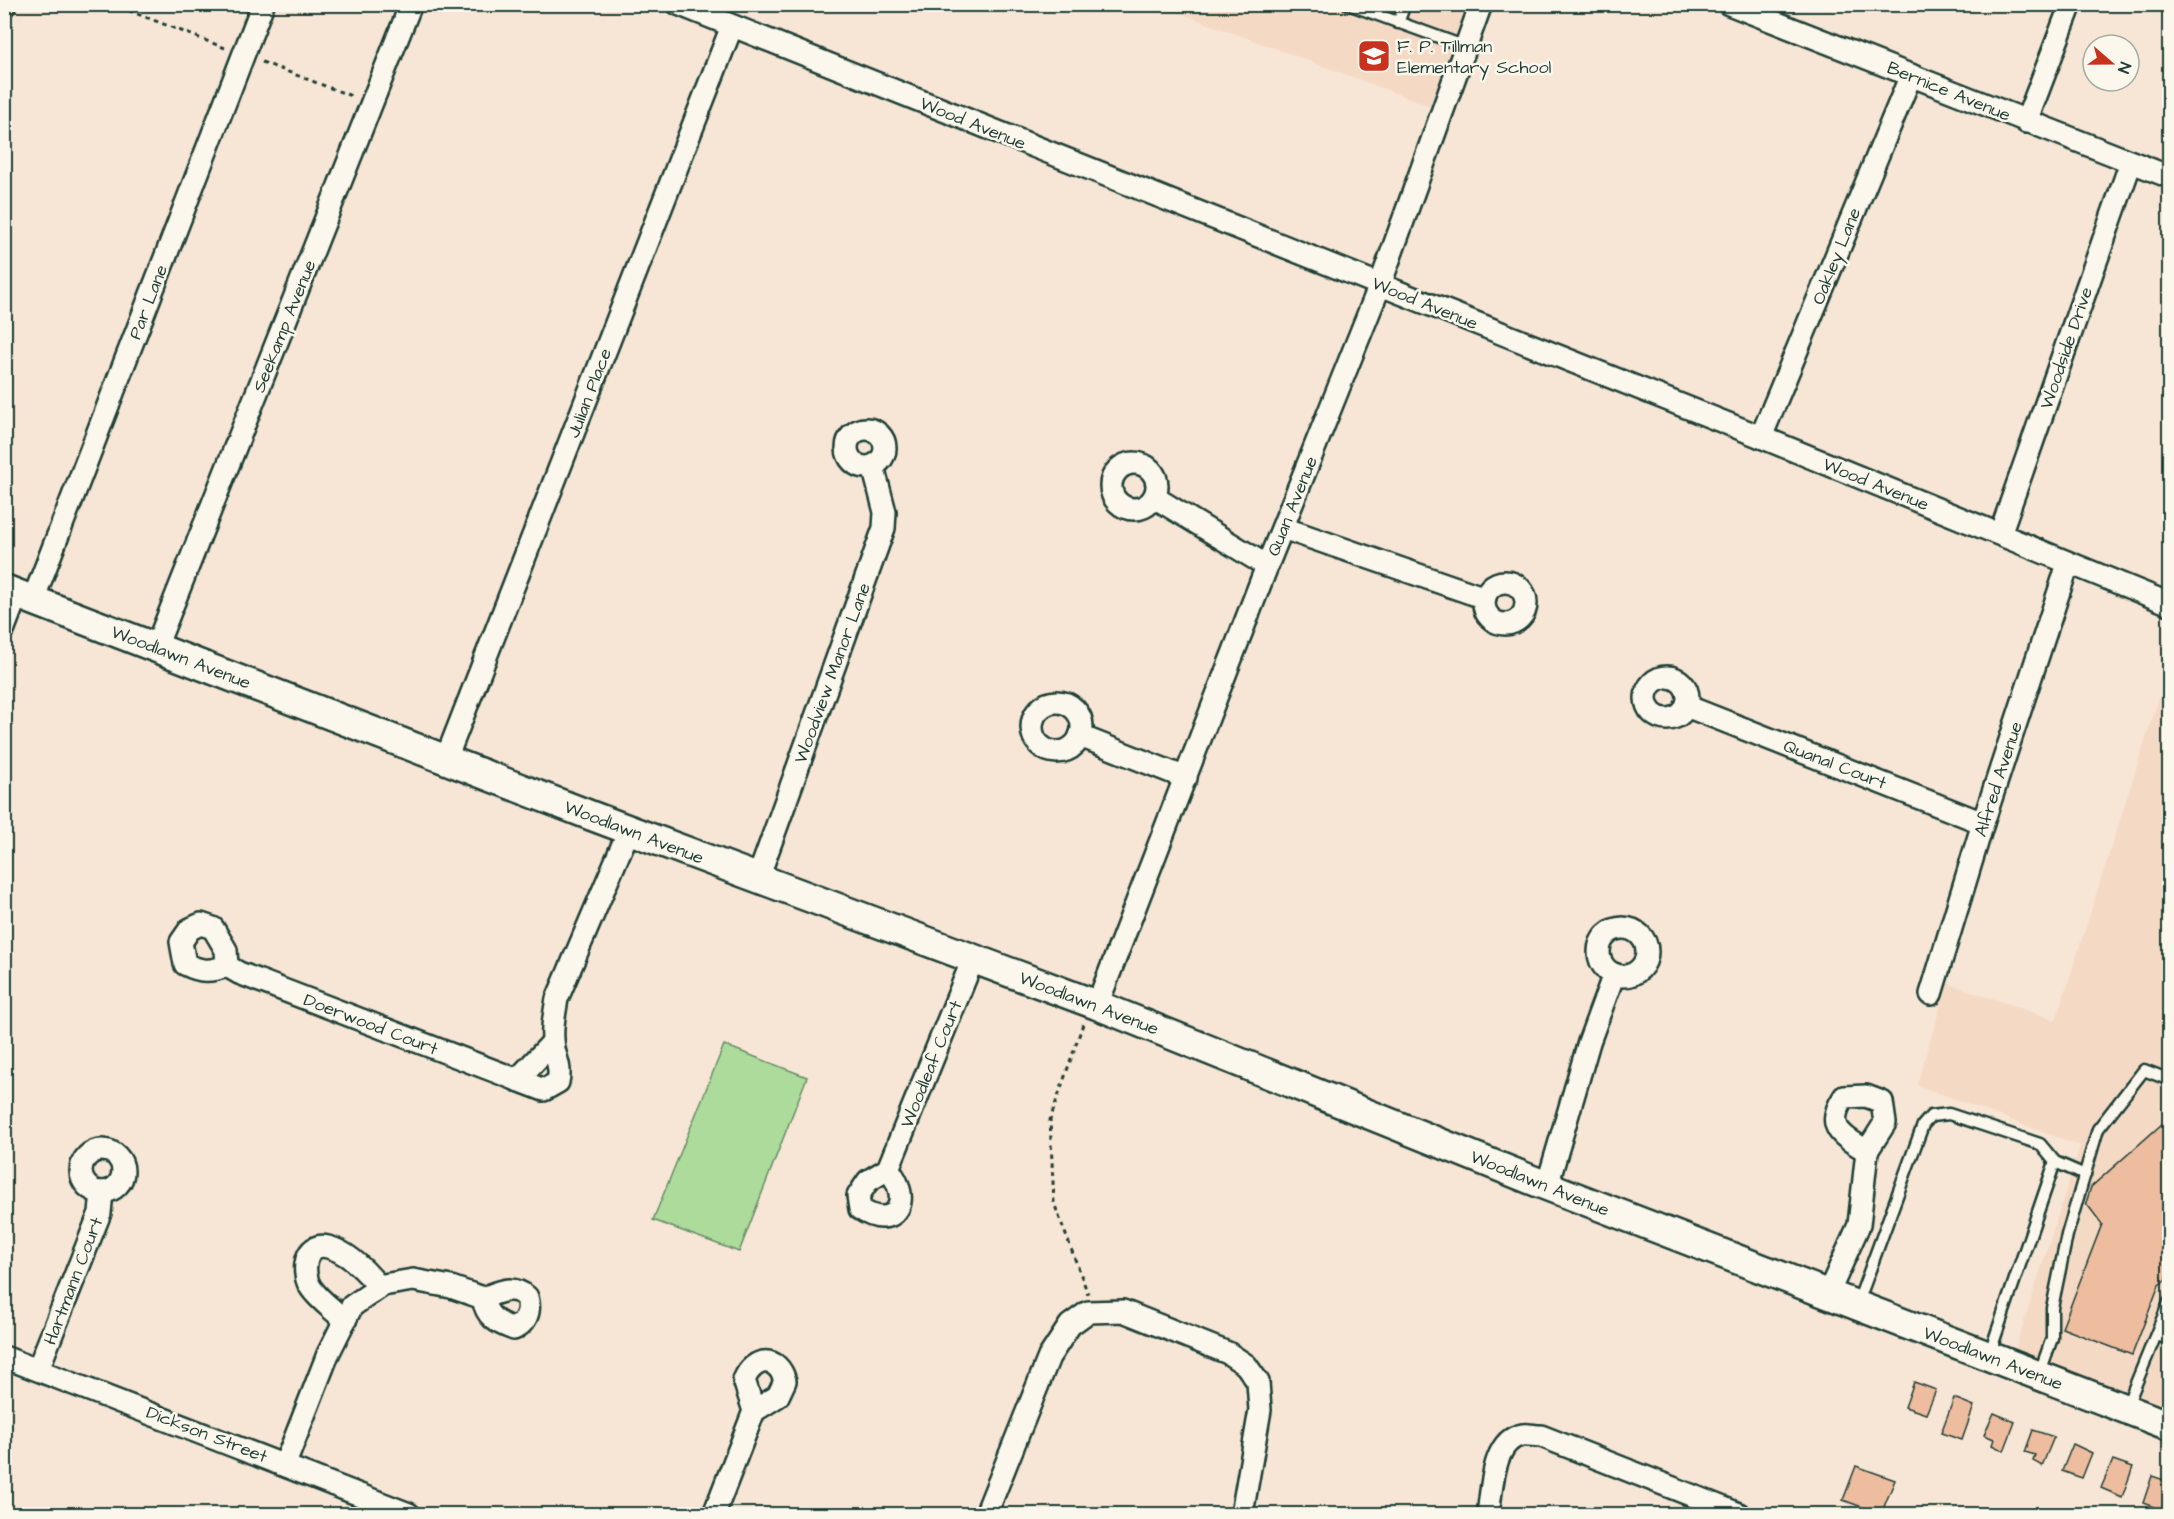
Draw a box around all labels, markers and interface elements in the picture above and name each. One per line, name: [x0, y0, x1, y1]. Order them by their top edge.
north arrow: [2081, 33, 2141, 93]
place label: F. P. Tillman Elementary School: [1397, 34, 1552, 81]
school or university icon: F. P. Tillman Elementary School: [1356, 38, 1392, 74]
street label: Bernice Avenue: [1883, 55, 2014, 128]
text: N: [2112, 59, 2136, 76]
street label: Wood Avenue: [916, 91, 1030, 156]
street label: Oakley Lane: [1806, 204, 1868, 309]
street label: Seekamp Avenue: [246, 256, 323, 396]
street label: Par Lane: [123, 261, 174, 343]
street label: Wood Avenue: [1368, 271, 1482, 336]
street label: Woodside Drive: [2034, 283, 2099, 413]
street label: Julian Place: [561, 344, 618, 442]
street label: Quan Avenue: [1261, 452, 1324, 560]
street label: Wood Avenue: [1819, 452, 1933, 517]
street label: Woodview Manor Lane: [788, 579, 877, 767]
street label: Woodlawn Avenue: [107, 619, 254, 696]
street label: Alfred Avenue: [1968, 718, 2029, 840]
street label: Quanal Court: [1780, 733, 1891, 796]
street label: Woodlawn Avenue: [560, 794, 707, 871]
street label: Woodlawn Avenue: [1015, 965, 1162, 1042]
street label: Doerwood Court: [300, 987, 442, 1062]
street label: Woodleaf Court: [895, 996, 969, 1132]
street label: Woodlawn Avenue: [1467, 1144, 1613, 1223]
street label: Hartmann Court: [38, 1213, 110, 1349]
street label: Woodlawn Avenue: [1919, 1320, 2066, 1397]
street label: Dickson Street: [143, 1400, 272, 1469]

